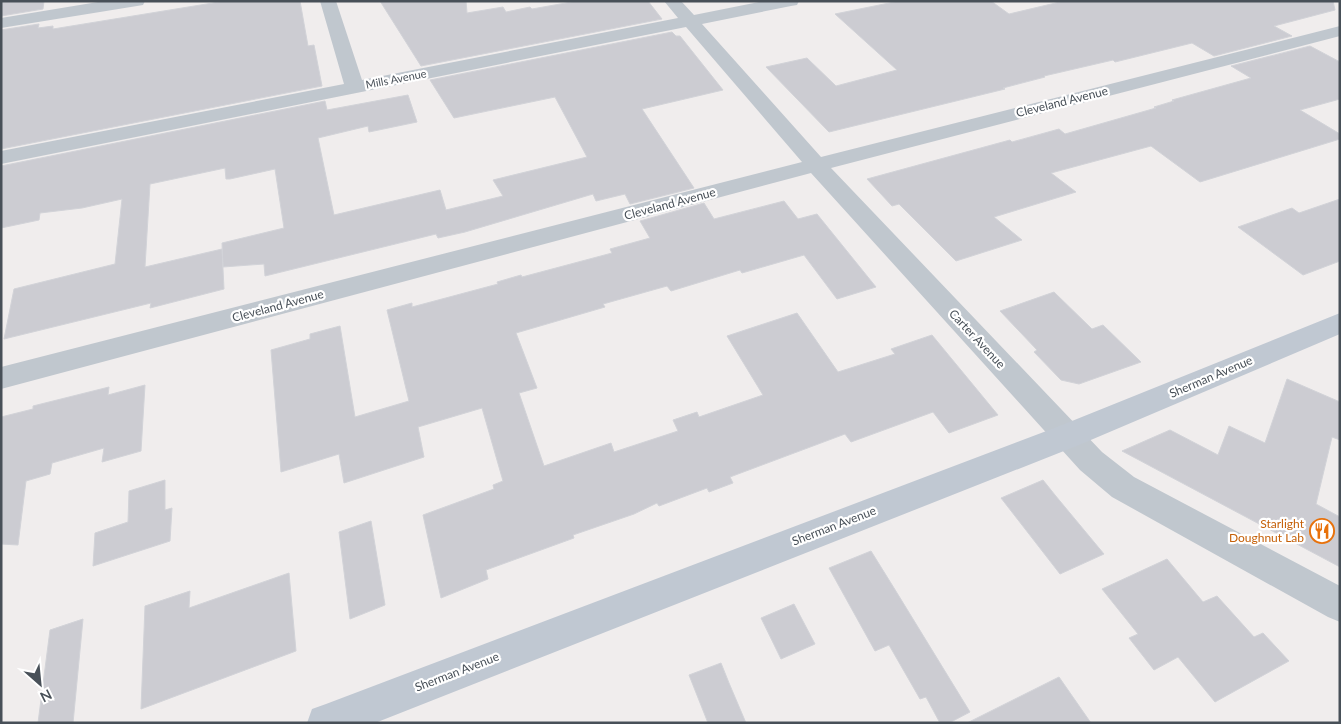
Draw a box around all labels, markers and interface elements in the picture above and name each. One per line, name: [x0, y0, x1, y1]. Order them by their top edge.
street label: Mills Avenue: [364, 66, 428, 91]
street label: Cleveland Avenue: [1014, 83, 1109, 120]
street label: Cleveland Avenue: [623, 184, 717, 223]
street label: Cleveland Avenue: [231, 286, 325, 325]
street label: Carter Avenue: [946, 306, 1009, 371]
street label: Sherman Avenue: [1167, 352, 1255, 401]
street label: Sherman Avenue: [790, 503, 878, 548]
place label: Starlight Doughnut Lab: [1229, 516, 1305, 545]
restaurant icon: Starlight Doughnut Lab: [1309, 518, 1335, 544]
street label: Sherman Avenue: [413, 649, 501, 694]
north arrow: [15, 659, 65, 709]
text: N: [37, 686, 55, 706]

